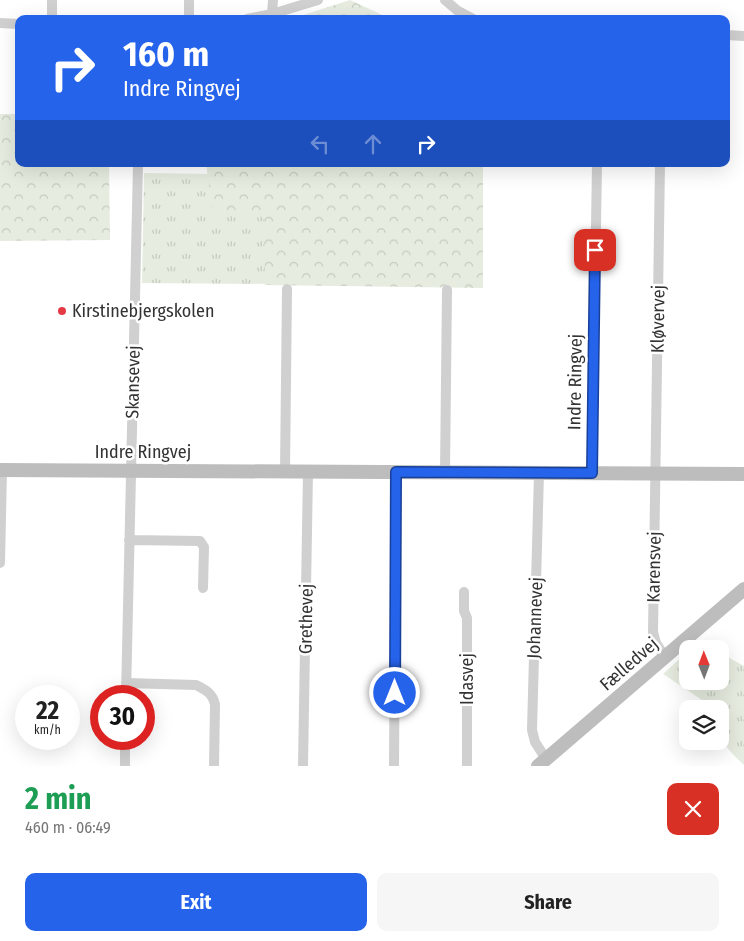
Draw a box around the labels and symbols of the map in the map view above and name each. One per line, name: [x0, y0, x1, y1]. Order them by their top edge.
pin: [574, 229, 616, 271]
street label: Kløvervej: [646, 285, 670, 353]
place label: Kirstinebjergskolen: [72, 300, 214, 322]
marker: Kirstinebjergskolen: [56, 305, 68, 317]
street label: Indre Ringvej: [563, 334, 587, 430]
street label: Skansevej: [121, 345, 145, 419]
street label: Indre Ringvej: [95, 441, 191, 463]
street label: Karensvej: [642, 531, 666, 603]
street label: Johannevej: [523, 577, 547, 659]
street label: Grethevej: [294, 584, 318, 654]
street label: Fælledvej: [595, 633, 663, 695]
north arrow: [679, 640, 729, 690]
street label: Idasvej: [456, 653, 478, 705]
position arrow: [368, 666, 420, 718]
speed limit sign: 30: [90, 685, 155, 750]

